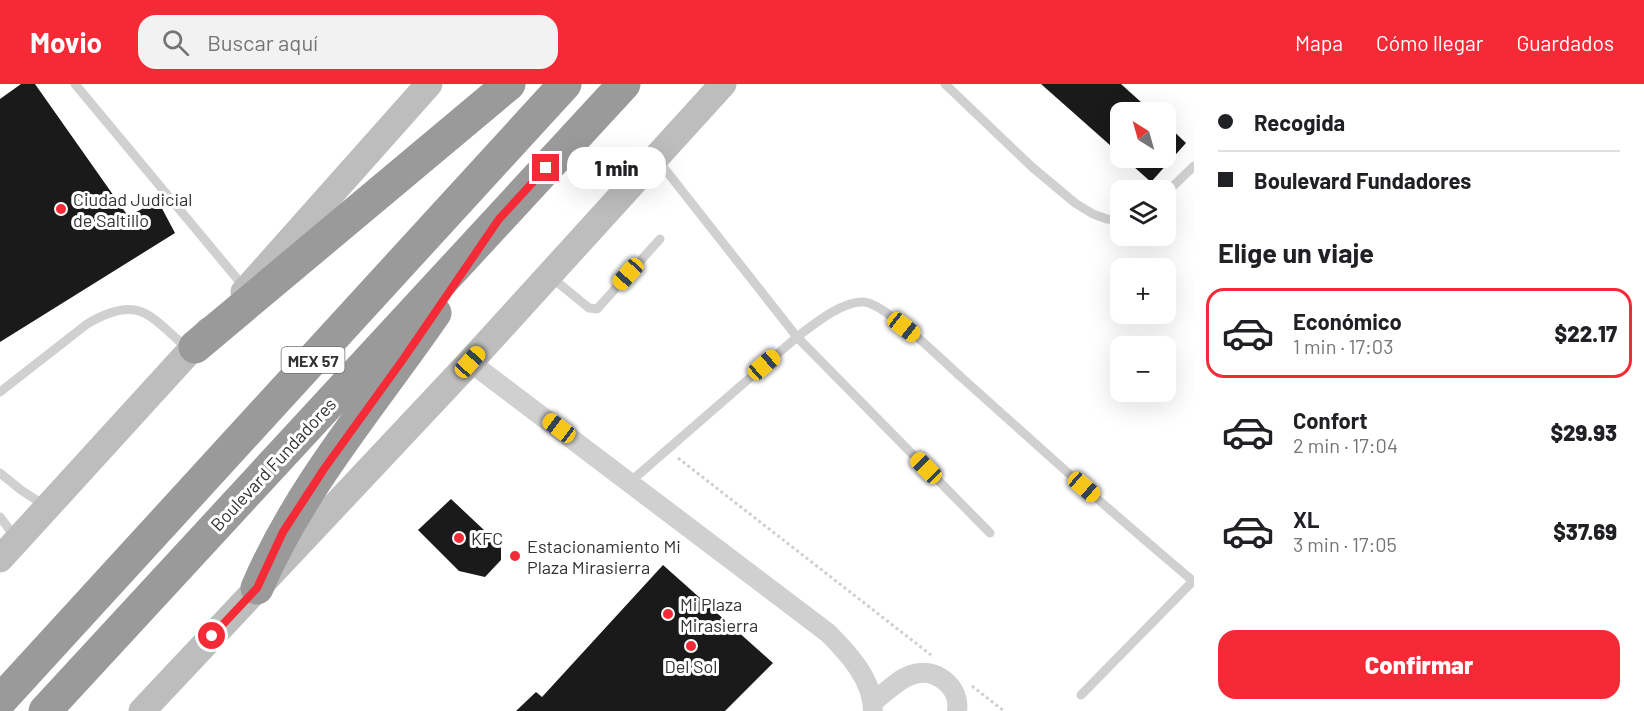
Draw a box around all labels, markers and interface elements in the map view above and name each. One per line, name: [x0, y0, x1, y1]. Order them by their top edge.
search box: [138, 15, 558, 69]
text: Movio: [30, 25, 102, 59]
icon: search: [159, 26, 192, 59]
text: Buscar aquí: [207, 29, 318, 55]
text: Mapa: [1295, 30, 1343, 55]
text: Cómo llegar: [1376, 30, 1483, 55]
text: Guardados: [1516, 30, 1614, 55]
north arrow: [1110, 102, 1176, 168]
map controls: [1110, 102, 1176, 402]
text: Recogida: [1254, 109, 1345, 135]
callout: 1 min: [567, 147, 666, 189]
route end: [532, 154, 559, 181]
text: 1 min: [595, 156, 638, 180]
text: Boulevard Fundadores: [1254, 167, 1471, 193]
button: layers: [1110, 180, 1176, 246]
place label: Ciudad Judicial de Saltillo: [73, 188, 192, 231]
marker: Ciudad Judicial de Saltillo: [54, 202, 68, 216]
text: Elige un viaje: [1218, 236, 1374, 268]
car: [609, 255, 647, 293]
button: +: [1110, 258, 1176, 324]
icon: car: [1221, 306, 1275, 360]
text: Económico: [1293, 308, 1402, 334]
car: [884, 309, 924, 345]
text: $22.17: [1555, 320, 1617, 346]
text: 1 min · 17:03: [1293, 334, 1393, 358]
button: −: [1110, 336, 1176, 402]
car: [451, 343, 489, 381]
car: [745, 346, 783, 384]
road number: MEX 57: [282, 347, 344, 373]
street label: Boulevard Fundadores: [206, 393, 340, 535]
icon: car: [1221, 405, 1275, 459]
text: Confort: [1293, 407, 1368, 433]
car: [539, 410, 579, 446]
text: $29.93: [1550, 419, 1617, 445]
text: 2 min · 17:04: [1293, 433, 1398, 457]
car: [907, 449, 945, 487]
car: [1065, 468, 1103, 506]
icon: car: [1221, 504, 1275, 558]
text: XL: [1293, 506, 1319, 532]
text: $37.69: [1553, 518, 1617, 544]
place label: KFC: [471, 527, 503, 549]
marker: KFC: [452, 531, 466, 545]
text: 3 min · 17:05: [1293, 532, 1397, 556]
place label: Estacionamiento Mi Plaza Mirasierra: [527, 535, 681, 578]
marker: Estacionamiento Mi Plaza Mirasierra: [508, 549, 522, 563]
place label: Mi Plaza Mirasierra: [680, 593, 758, 636]
marker: Mi Plaza Mirasierra: [661, 607, 675, 621]
route start: [198, 622, 225, 649]
button: Confirmar: [1218, 630, 1620, 699]
marker: Del Sol: [684, 639, 698, 653]
place label: Del Sol: [665, 655, 717, 677]

